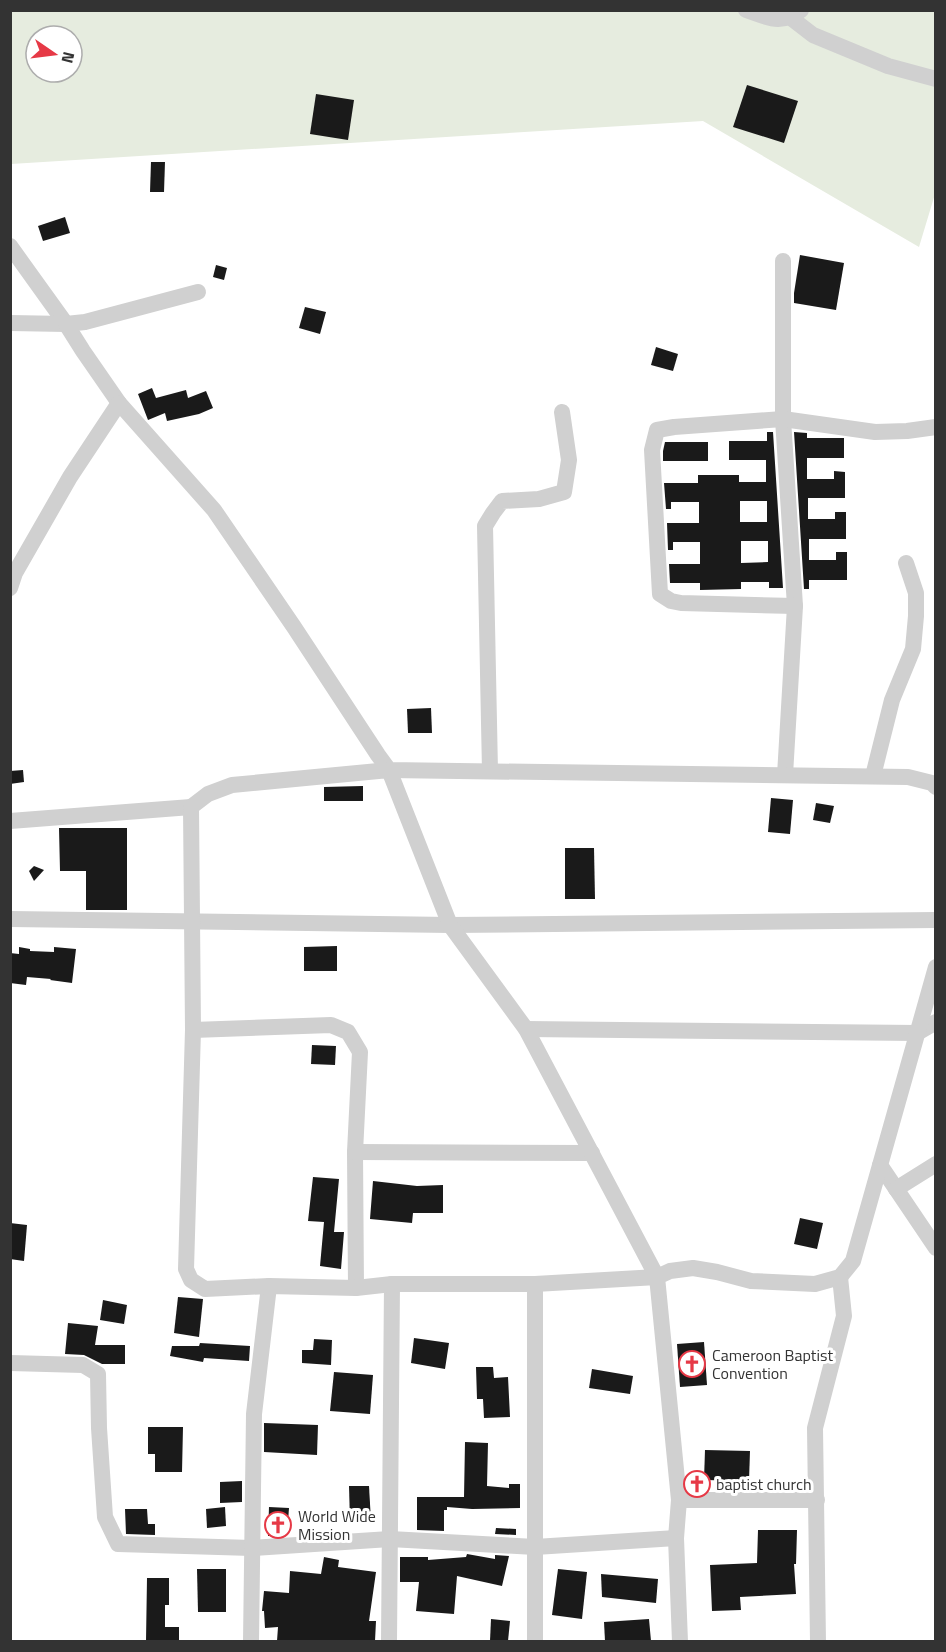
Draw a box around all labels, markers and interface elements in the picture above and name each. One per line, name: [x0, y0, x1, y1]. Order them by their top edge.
north arrow: [24, 24, 84, 84]
text: N: [56, 49, 82, 66]
place label: Cameroon Baptist Convention: [712, 1343, 833, 1385]
church icon: Cameroon Baptist Convention: [677, 1349, 707, 1379]
church icon: baptist church: [682, 1469, 712, 1499]
place label: baptist church: [716, 1472, 812, 1496]
place label: World Wide Mission: [298, 1504, 376, 1546]
church icon: World Wide Mission: [263, 1510, 293, 1540]

